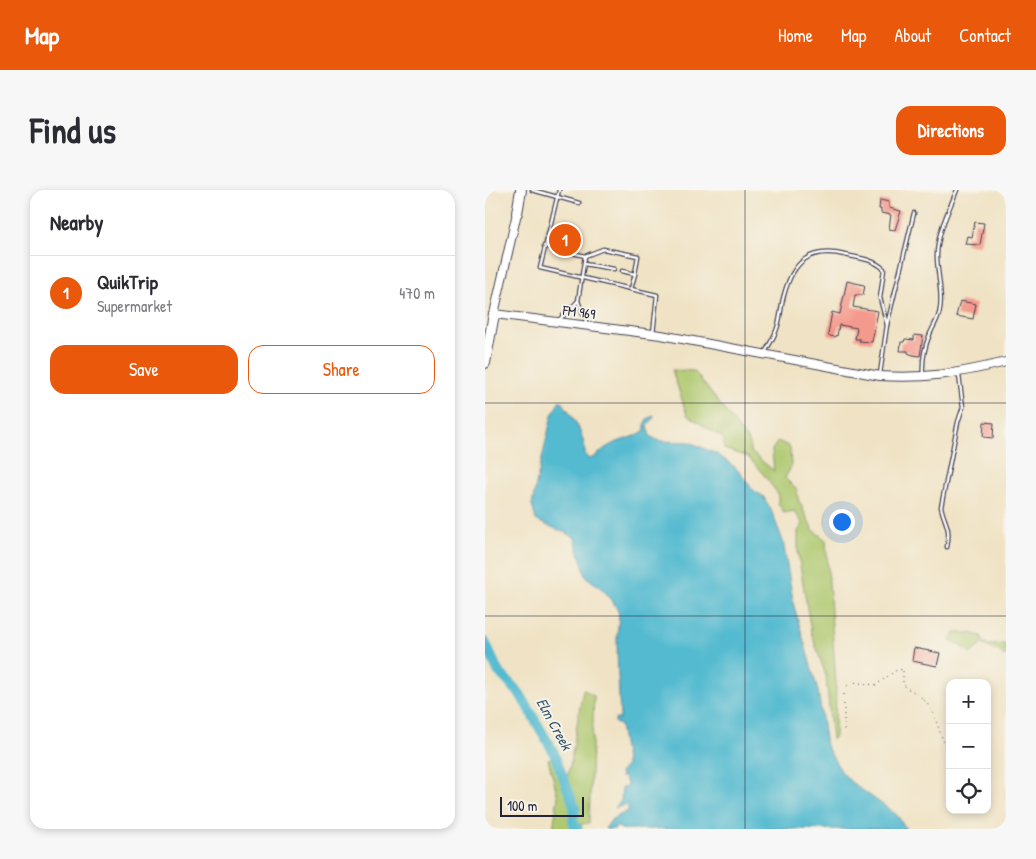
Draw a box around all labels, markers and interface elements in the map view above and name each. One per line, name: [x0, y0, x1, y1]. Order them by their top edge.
text: Map: [25, 19, 59, 51]
text: Home: [778, 23, 813, 48]
text: Map: [841, 23, 866, 48]
text: About: [894, 23, 931, 48]
text: Contact: [959, 23, 1011, 48]
button: Directions: [896, 106, 1006, 155]
text: Find us: [30, 107, 116, 154]
text: Nearby: [50, 208, 103, 237]
pin: 1: [549, 221, 581, 259]
text: QuikTrip: [97, 269, 158, 295]
text: 1: [63, 282, 69, 304]
text: 470 m: [399, 282, 435, 304]
text: Supermarket: [97, 295, 172, 317]
street label: FM 969: [561, 300, 597, 323]
button: Save: [50, 345, 238, 394]
button: Share: [248, 345, 435, 394]
your location: [829, 509, 855, 535]
map controls: [946, 679, 991, 814]
button: +: [946, 679, 991, 724]
water label: Elm Creek: [532, 694, 578, 755]
button: −: [946, 724, 991, 769]
button: locate: [946, 769, 991, 814]
scale bar: [500, 794, 584, 817]
text: 100 m: [507, 796, 537, 815]

